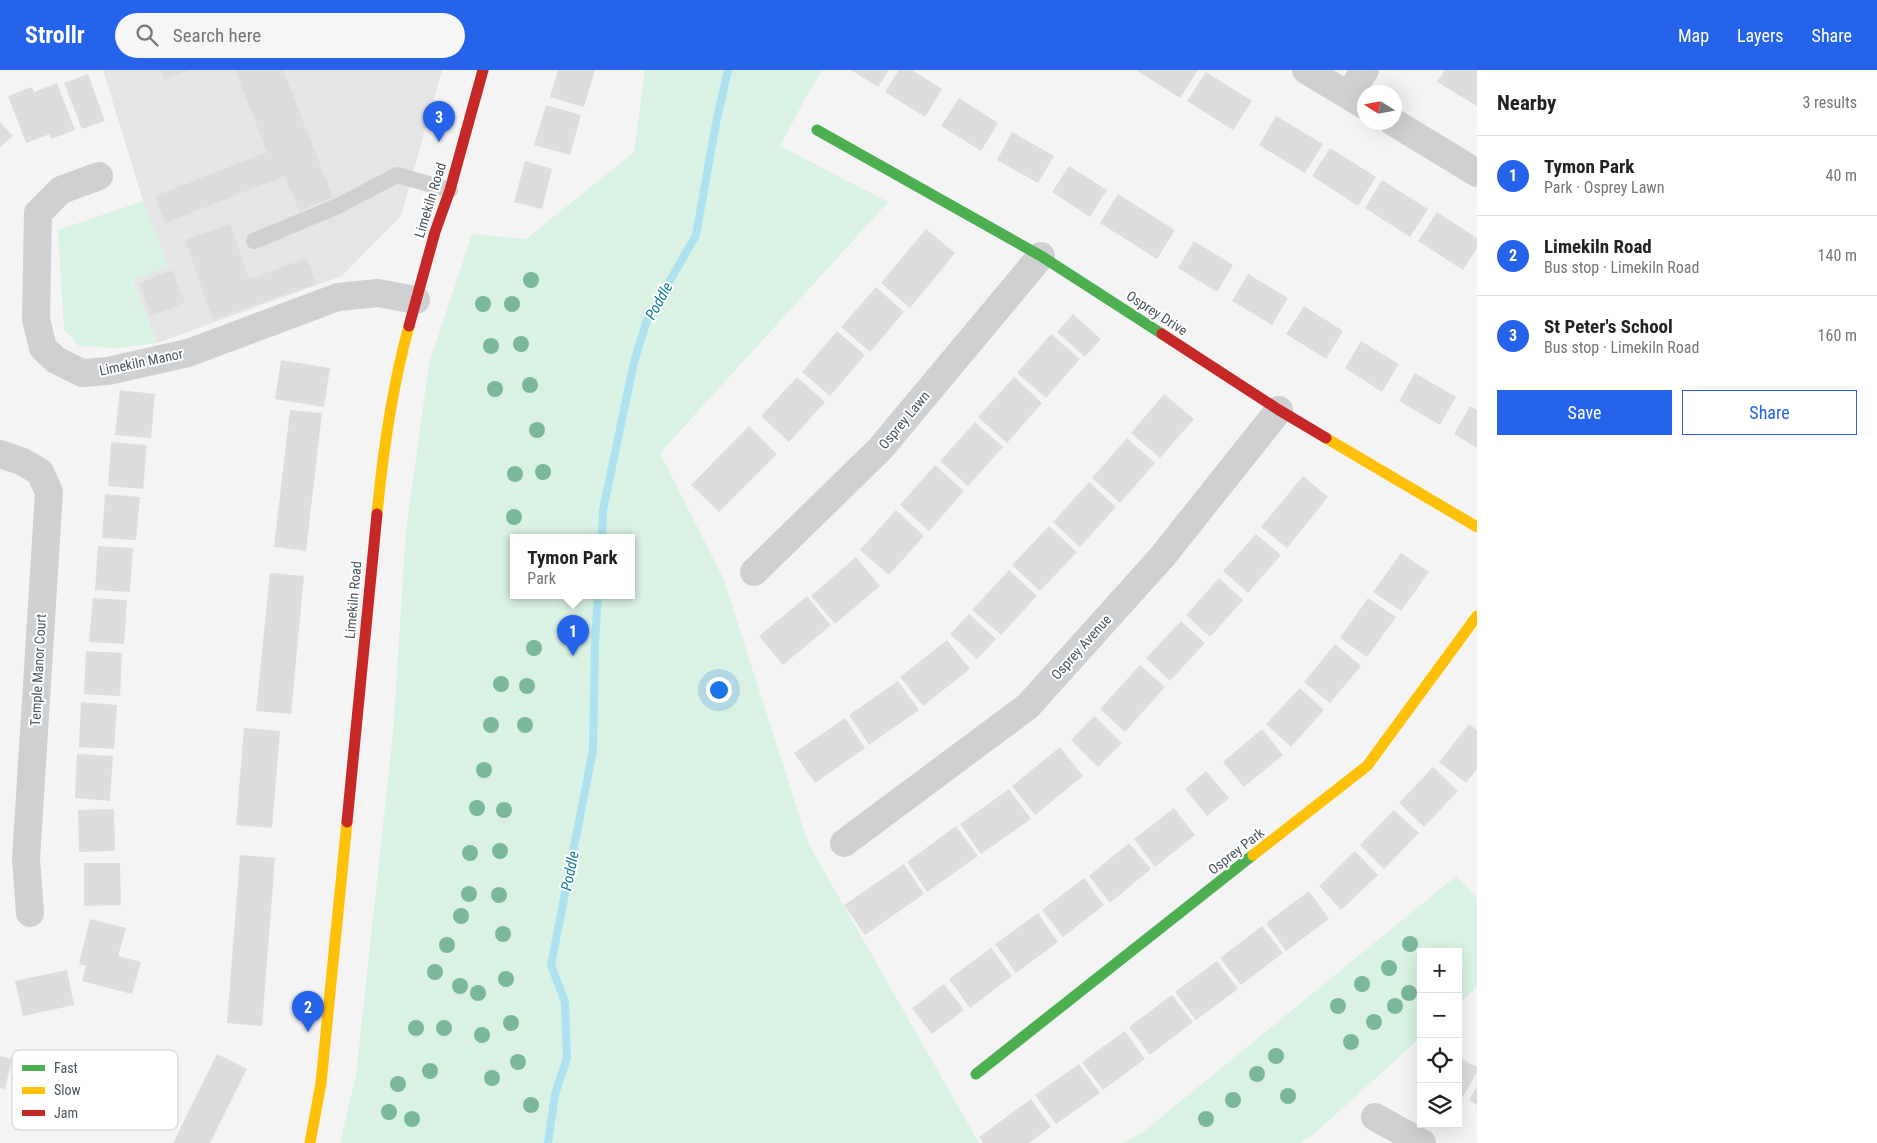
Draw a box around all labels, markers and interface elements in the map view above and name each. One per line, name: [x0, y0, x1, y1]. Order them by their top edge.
search box: [115, 13, 465, 58]
text: Strollr: [25, 21, 85, 49]
icon: search: [133, 21, 161, 49]
text: Search here: [173, 24, 261, 47]
text: Map: [1678, 25, 1709, 46]
text: Layers: [1737, 25, 1784, 46]
text: Share: [1812, 25, 1852, 46]
north arrow: [1357, 85, 1402, 130]
text: Nearby: [1497, 91, 1556, 115]
text: 3 results: [1802, 93, 1857, 112]
pin: 3: [423, 101, 455, 142]
text: Tymon Park: [1544, 155, 1634, 178]
street label: Limekiln Road: [411, 160, 449, 240]
text: 1: [1509, 166, 1517, 185]
text: 40 m: [1825, 166, 1857, 185]
text: Park · Osprey Lawn: [1544, 178, 1664, 197]
text: Limekiln Road: [1544, 235, 1652, 258]
text: 2: [1509, 246, 1517, 265]
text: 140 m: [1818, 246, 1857, 265]
text: Bus stop · Limekiln Road: [1544, 258, 1699, 277]
water label: Poddle: [641, 279, 677, 323]
street label: Osprey Drive: [1124, 287, 1191, 339]
text: St Peter's School: [1544, 315, 1673, 338]
text: 3: [1509, 326, 1517, 345]
text: 160 m: [1818, 326, 1857, 345]
text: Bus stop · Limekiln Road: [1544, 338, 1699, 357]
street label: Limekiln Manor: [98, 345, 184, 379]
street label: Osprey Lawn: [875, 388, 933, 452]
button: Save: [1497, 390, 1672, 435]
button: Share: [1682, 390, 1857, 435]
popup: [510, 534, 635, 599]
text: Tymon Park: [527, 546, 618, 569]
street label: Limekiln Road: [342, 561, 364, 639]
text: Park: [527, 569, 556, 588]
street label: Osprey Avenue: [1048, 611, 1115, 683]
street label: Temple Manor Court: [27, 613, 49, 727]
pin: 1: [557, 615, 589, 656]
your location: [706, 677, 732, 703]
street label: Osprey Park: [1205, 824, 1268, 878]
water label: Poddle: [557, 850, 583, 892]
map controls: [1417, 948, 1462, 1128]
button: +: [1417, 948, 1462, 993]
pin: 2: [292, 991, 324, 1032]
button: −: [1417, 993, 1462, 1038]
button: locate: [1417, 1038, 1462, 1083]
legend: [12, 1050, 178, 1130]
text: Fast: [54, 1060, 78, 1076]
text: Slow: [54, 1082, 81, 1098]
button: layers: [1417, 1083, 1462, 1128]
text: Jam: [54, 1105, 78, 1121]

